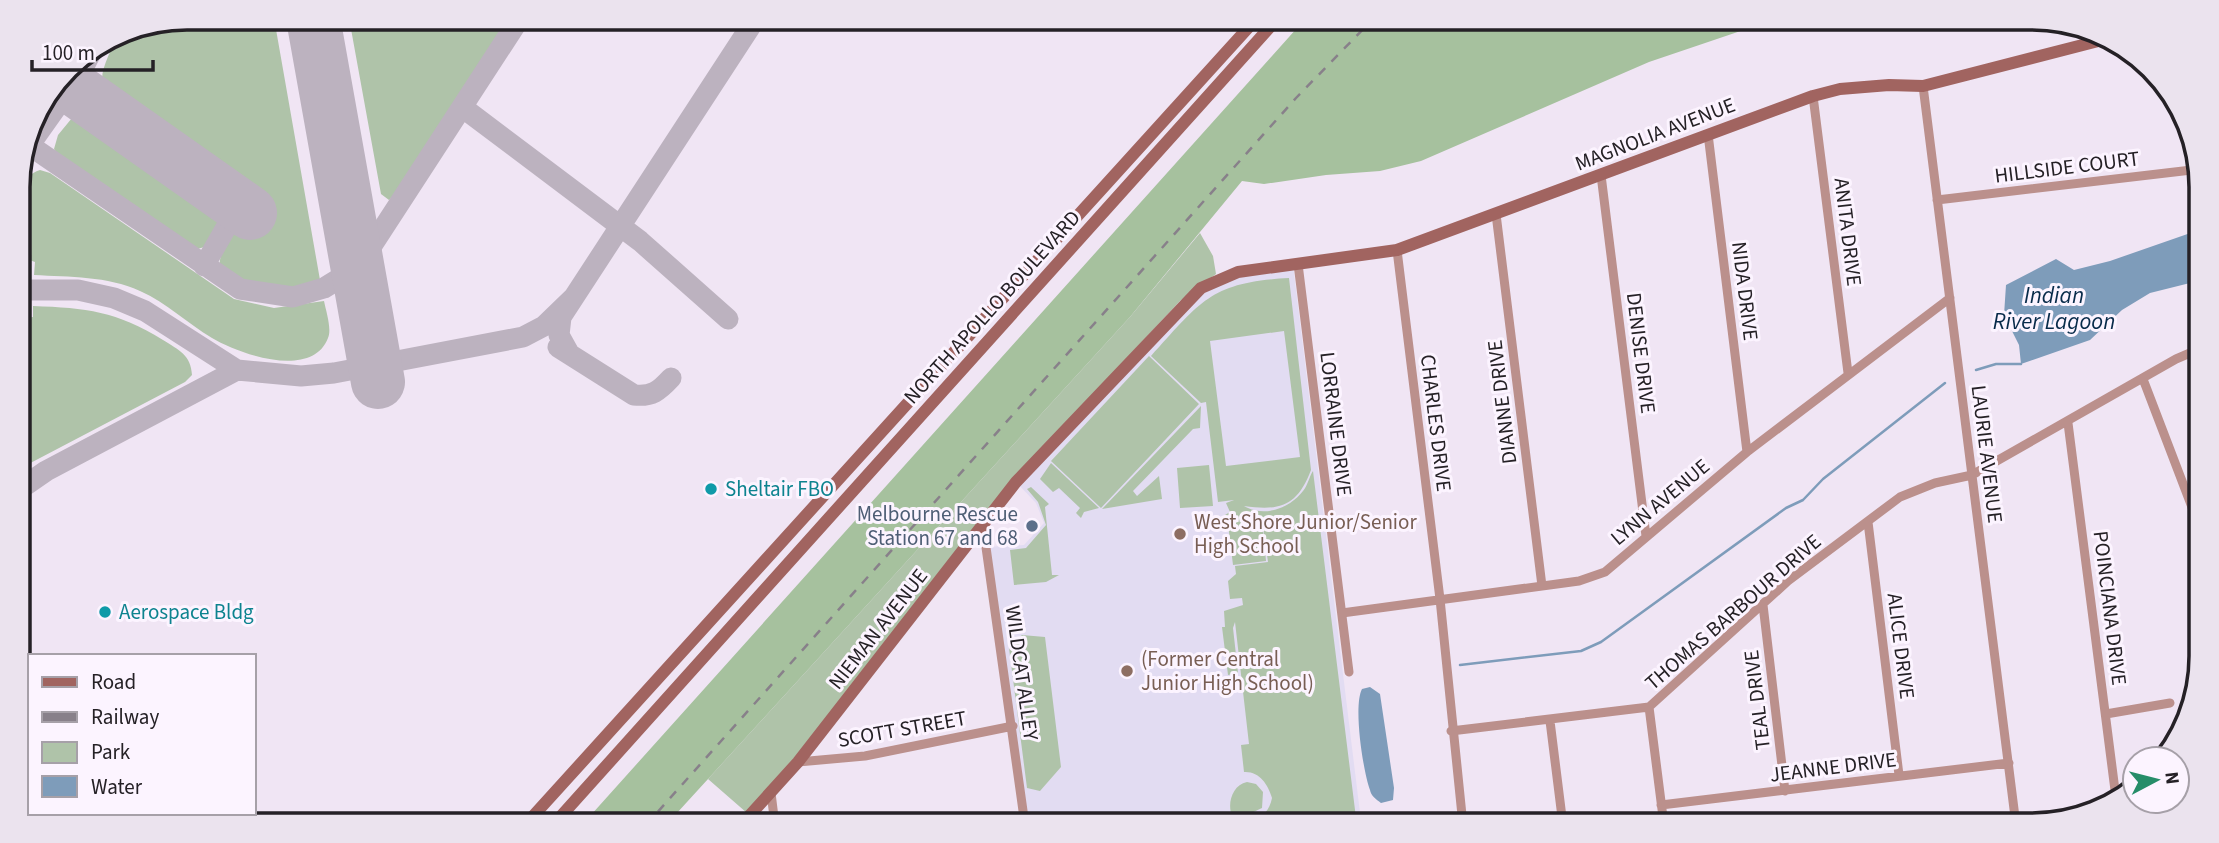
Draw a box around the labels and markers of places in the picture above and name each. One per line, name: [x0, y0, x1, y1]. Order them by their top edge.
place label: Sheltair FBO: [725, 474, 834, 504]
marker: Sheltair FBO: [703, 481, 719, 497]
place label: Melbourne Rescue Station 67 and 68: [857, 499, 1018, 553]
place label: West Shore Junior/Senior High School: [1194, 507, 1417, 561]
marker: Melbourne Rescue Station 67 and 68: [1024, 518, 1040, 534]
marker: West Shore Junior/Senior High School: [1172, 526, 1188, 542]
place label: Aerospace Bldg: [119, 597, 254, 627]
marker: Aerospace Bldg: [97, 604, 113, 620]
place label: (Former Central Junior High School): [1141, 644, 1314, 698]
marker: (Former Central Junior High School): [1119, 663, 1135, 679]

